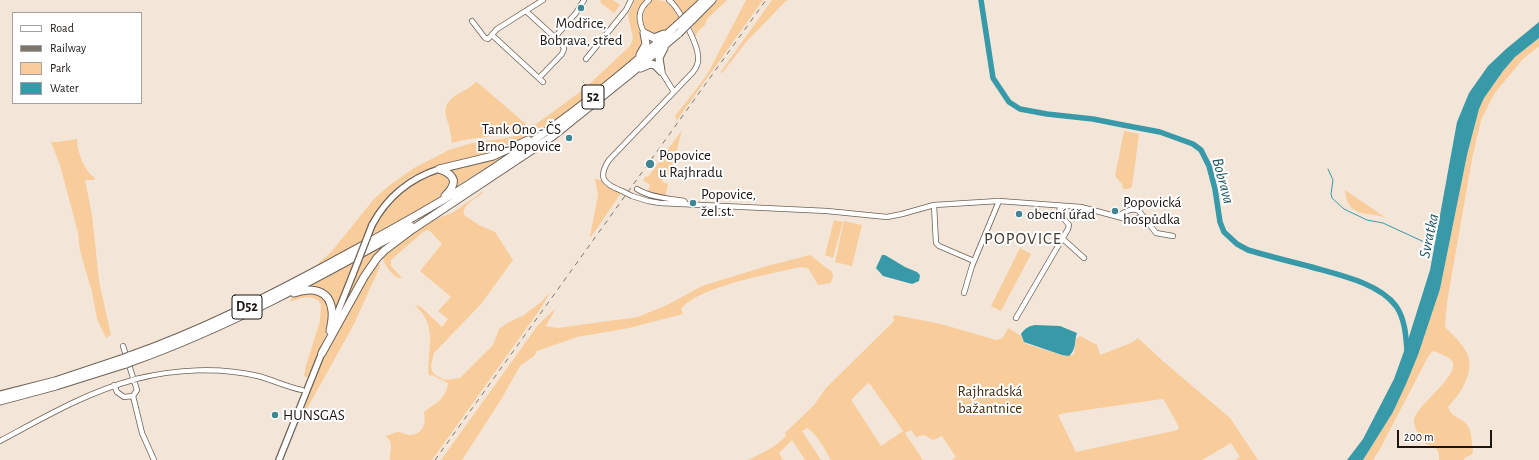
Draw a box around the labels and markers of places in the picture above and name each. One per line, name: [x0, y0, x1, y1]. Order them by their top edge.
marker: Modřice, Bobrava, střed: [576, 3, 586, 13]
place label: Modřice, Bobrava, střed: [539, 14, 623, 49]
place label: Tank Ono - ČS Brno-Popovice: [477, 120, 561, 155]
marker: Tank Ono - ČS Brno-Popovice: [564, 133, 574, 143]
place label: Popovice u Rajhradu: [659, 146, 723, 181]
marker: Popovice u Rajhradu: [644, 158, 656, 170]
place label: Popovice, žel.st.: [701, 185, 756, 220]
place label: Popovická hospůdka: [1123, 193, 1182, 228]
marker: Popovice, žel.st.: [688, 198, 698, 208]
place label: obecní úřad: [1027, 205, 1095, 223]
marker: Popovická hospůdka: [1110, 206, 1120, 216]
marker: obecní úřad: [1014, 209, 1024, 219]
place label: HUNSGAS: [283, 406, 345, 424]
marker: HUNSGAS: [270, 410, 280, 420]

